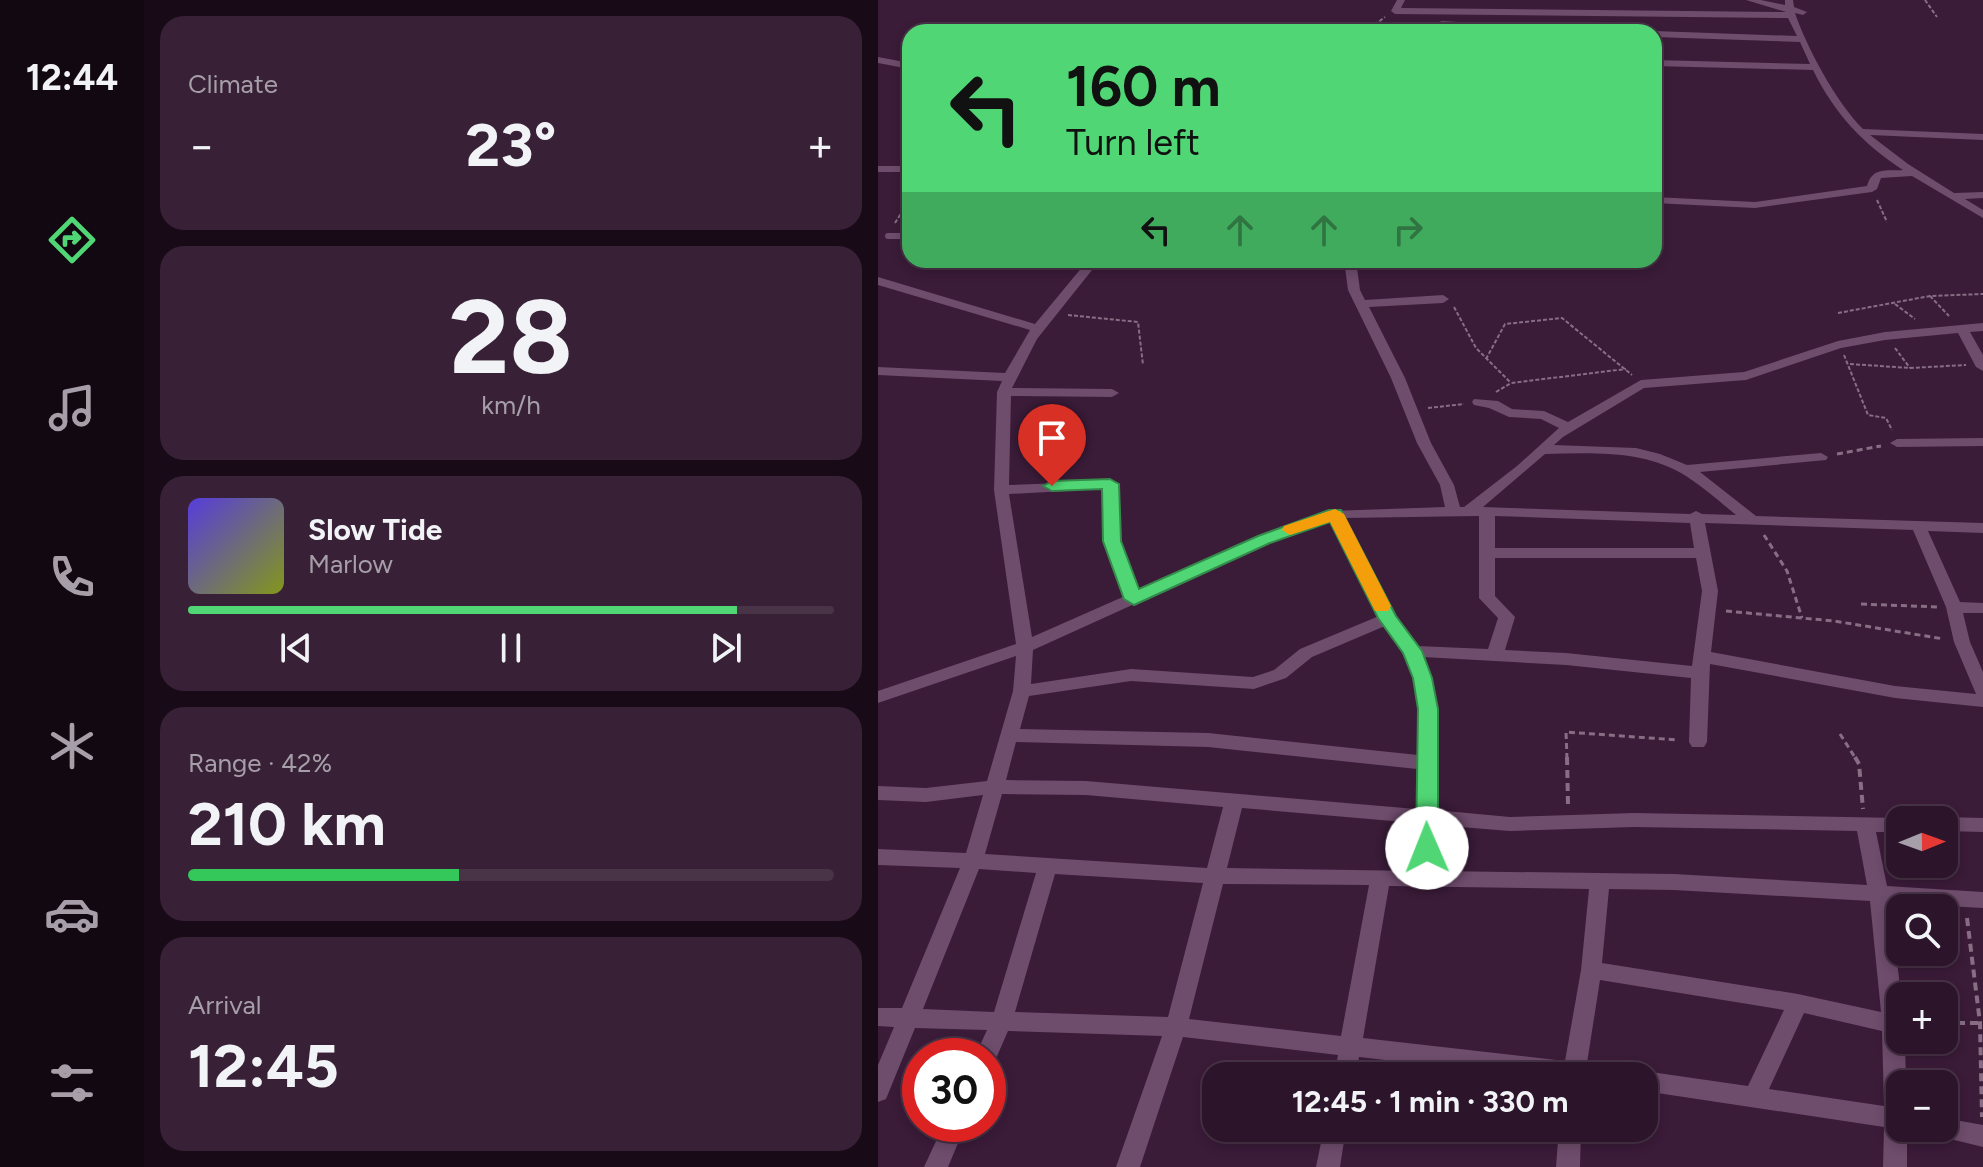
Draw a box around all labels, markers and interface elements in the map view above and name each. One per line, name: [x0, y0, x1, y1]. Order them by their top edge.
text: 160 m: [1066, 53, 1221, 120]
text: 12:44: [26, 56, 118, 99]
icon: left: [934, 56, 1038, 160]
text: Climate: [188, 68, 278, 100]
text: 23°: [466, 109, 556, 181]
text: −: [188, 119, 215, 172]
text: +: [807, 119, 834, 172]
text: Turn left: [1066, 121, 1200, 164]
icon: left: [1134, 208, 1178, 252]
icon: ahead: [1218, 208, 1262, 252]
icon: ahead: [1302, 208, 1346, 252]
icon: right: [1386, 208, 1430, 252]
icon: directions: [44, 212, 100, 268]
text: 28: [449, 274, 573, 399]
icon: music: [44, 380, 100, 436]
text: km/h: [481, 389, 541, 421]
pin: [1018, 404, 1086, 486]
icon: arrive: [1030, 416, 1074, 460]
text: Slow Tide: [308, 511, 442, 548]
text: Marlow: [308, 548, 393, 580]
icon: phone: [44, 549, 100, 605]
icon: previous: [274, 626, 318, 670]
icon: pause: [489, 626, 533, 670]
icon: next: [704, 626, 748, 670]
icon: climate: [44, 718, 100, 774]
text: Range · 42%: [188, 747, 332, 779]
text: 210 km: [188, 788, 386, 860]
position arrow: [1385, 806, 1469, 890]
north arrow: [1886, 806, 1958, 878]
map controls: [1886, 806, 1958, 1142]
icon: car: [44, 886, 100, 942]
button: search: [1886, 894, 1958, 966]
button: +: [1886, 982, 1958, 1054]
text: Arrival: [188, 989, 261, 1021]
text: 12:45: [188, 1030, 339, 1102]
speed limit sign: 30: [902, 1038, 1006, 1142]
icon: filters: [44, 1055, 100, 1111]
button: −: [1886, 1070, 1958, 1142]
text: 12:45 · 1 min · 330 m: [1292, 1083, 1568, 1120]

